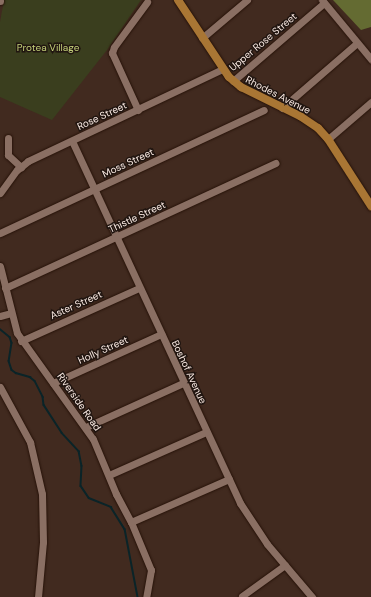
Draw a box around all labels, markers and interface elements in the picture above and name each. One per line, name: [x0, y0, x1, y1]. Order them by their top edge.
street label: Upper Rose Street: [227, 10, 299, 74]
park label: Protea Village: [17, 42, 79, 54]
street label: Rhodes Avenue: [244, 73, 312, 117]
street label: Rose Street: [75, 99, 129, 133]
street label: Moss Street: [100, 146, 156, 180]
street label: Thistle Street: [107, 199, 167, 235]
street label: Aster Street: [48, 288, 104, 322]
street label: Holly Street: [76, 334, 130, 366]
street label: Boshof Avenue: [169, 338, 209, 406]
street label: Riverside Road: [55, 371, 103, 433]

